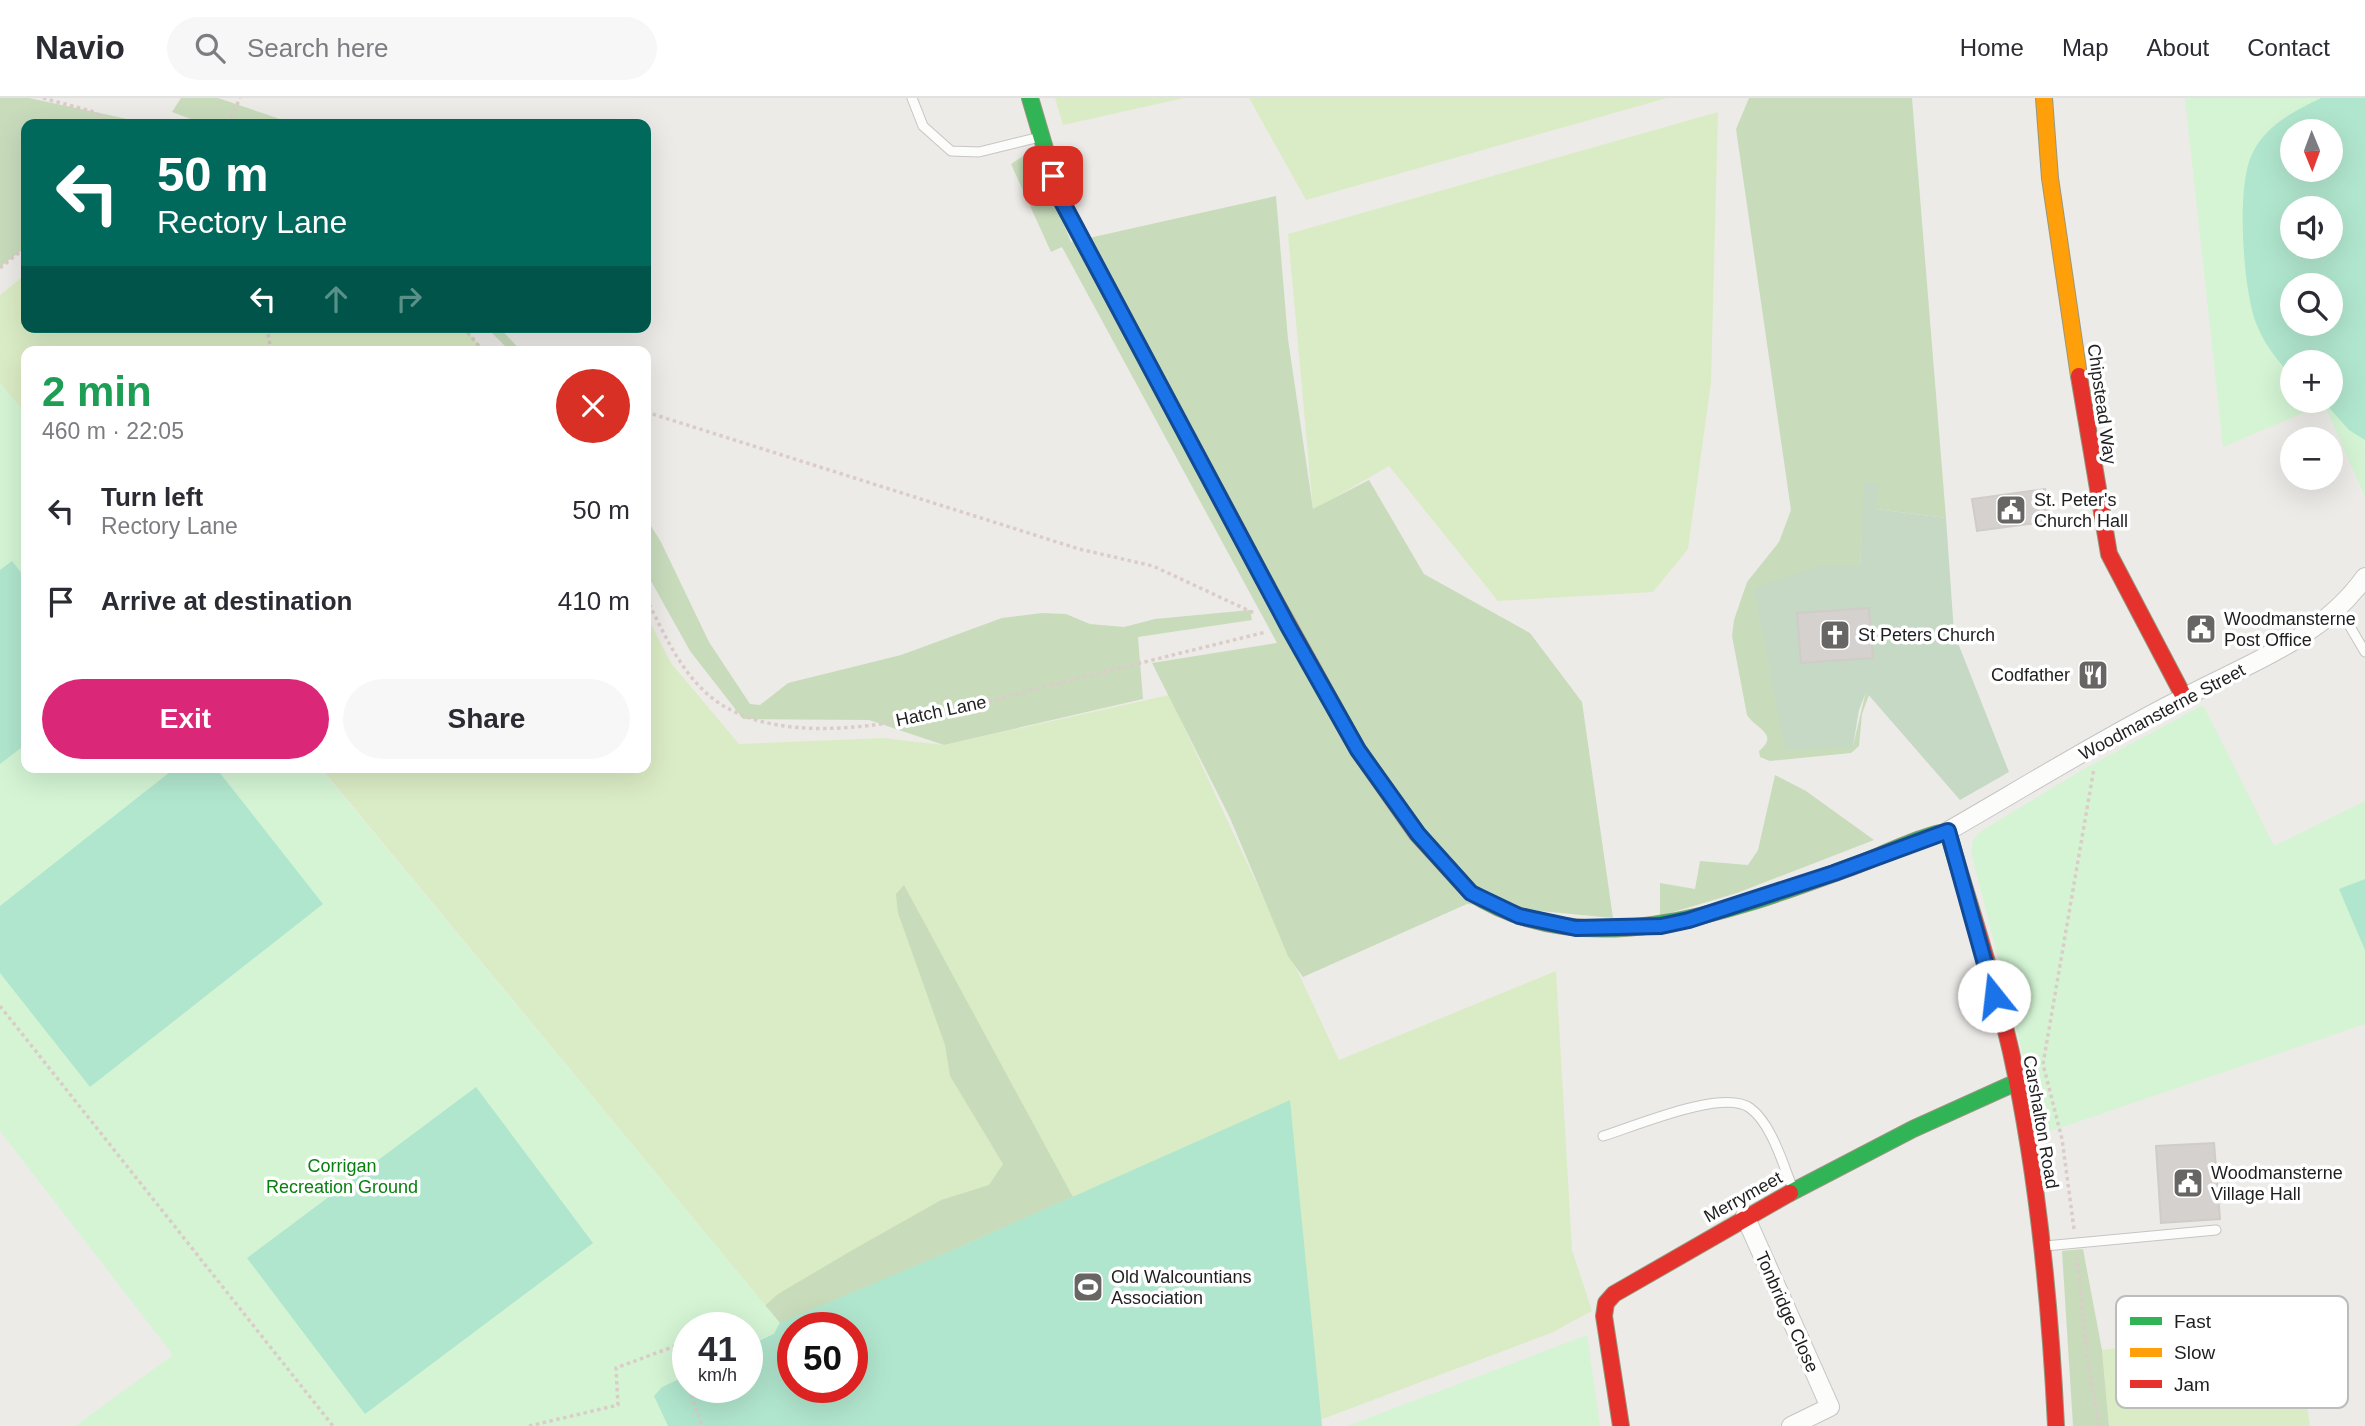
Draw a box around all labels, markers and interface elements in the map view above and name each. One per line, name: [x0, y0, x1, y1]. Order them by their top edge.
search box: [167, 17, 657, 80]
text: Navio: [35, 29, 125, 66]
icon: search: [191, 29, 229, 67]
text: Search here: [247, 33, 389, 63]
text: Home: [1960, 34, 2024, 61]
text: Map: [2062, 34, 2109, 61]
text: About: [2147, 34, 2209, 61]
text: Contact: [2247, 34, 2330, 61]
north arrow: [2280, 119, 2343, 182]
map controls: [2280, 119, 2343, 490]
pin: [1023, 146, 1083, 206]
icon: left: [42, 147, 133, 238]
text: 50 m: [157, 147, 269, 201]
icon: arrive: [1034, 157, 1072, 195]
button: sound: [2280, 196, 2343, 259]
text: Rectory Lane: [157, 204, 347, 240]
button: search: [2280, 273, 2343, 336]
icon: left: [244, 280, 282, 318]
icon: ahead: [317, 280, 355, 318]
icon: right: [390, 280, 428, 318]
street label: Chipstead Way: [2084, 343, 2120, 465]
button: +: [2280, 350, 2343, 413]
text: 2 min: [42, 368, 152, 415]
button: close: [556, 369, 630, 443]
text: 460 m · 22:05: [42, 418, 184, 444]
button: −: [2280, 427, 2343, 490]
text: Turn left: [101, 482, 203, 512]
place label: St. Peter's Church Hall: [2034, 490, 2128, 531]
icon: left: [42, 492, 80, 530]
public building icon: St. Peter's Church Hall: [1994, 493, 2028, 527]
text: 50 m: [572, 495, 630, 525]
text: Rectory Lane: [101, 513, 238, 539]
icon: arrive: [42, 583, 80, 621]
text: Arrive at destination: [101, 586, 352, 616]
text: 410 m: [558, 586, 630, 616]
place label: Woodmansterne Post Office: [2224, 609, 2356, 650]
public building icon: Woodmansterne Post Office: [2184, 612, 2218, 646]
church icon: St Peters Church: [1818, 618, 1852, 652]
place label: St Peters Church: [1858, 625, 1995, 645]
restaurant icon: Codfather: [2076, 658, 2110, 692]
street label: Woodmansterne Street: [2076, 660, 2248, 764]
place label: Codfather: [1991, 665, 2070, 685]
button: Exit: [42, 679, 329, 759]
button: Share: [343, 679, 630, 759]
street label: Hatch Lane: [894, 692, 988, 730]
position arrow: [1957, 959, 2031, 1033]
street label: Carshalton Road: [2019, 1054, 2063, 1190]
park label: Corrigan Recreation Ground: [266, 1156, 418, 1197]
place label: Woodmansterne Village Hall: [2211, 1163, 2343, 1204]
public building icon: Woodmansterne Village Hall: [2171, 1166, 2205, 1200]
street label: Merrymeet: [1701, 1167, 1785, 1227]
street label: Tonbridge Close: [1751, 1249, 1823, 1375]
place label: Old Walcountians Association: [1111, 1267, 1251, 1308]
sports icon: Old Walcountians Association: [1071, 1270, 1105, 1304]
legend: [2116, 1296, 2348, 1408]
text: Fast: [2174, 1311, 2212, 1332]
speed limit sign: 50: [777, 1312, 868, 1403]
text: 41: [698, 1329, 737, 1368]
text: Slow: [2174, 1342, 2215, 1363]
text: km/h: [698, 1365, 737, 1385]
text: Jam: [2174, 1374, 2210, 1395]

